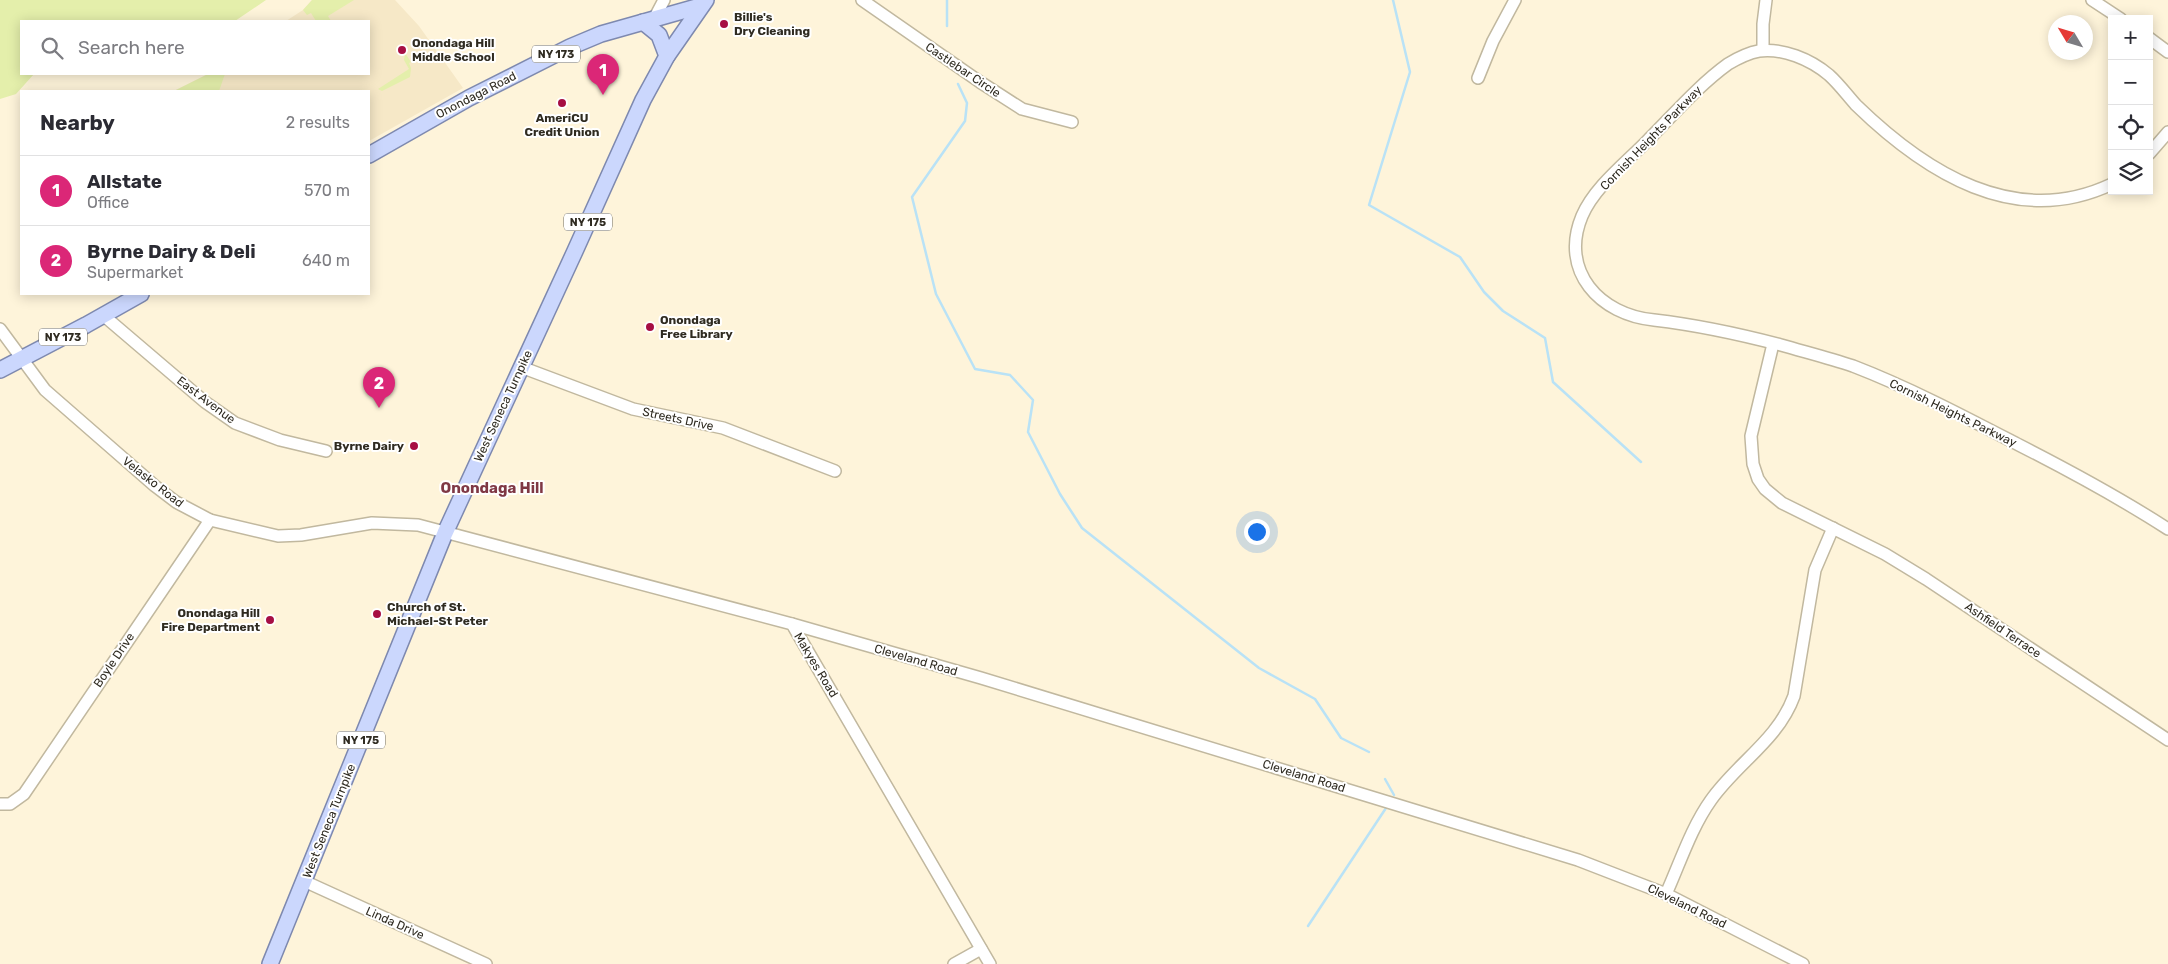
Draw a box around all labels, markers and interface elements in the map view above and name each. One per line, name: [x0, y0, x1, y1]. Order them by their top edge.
place label: Billie's Dry Cleaning: [734, 10, 810, 38]
north arrow: [2048, 15, 2093, 60]
map controls: [2108, 15, 2153, 195]
button: +: [2108, 15, 2153, 60]
marker: Billie's Dry Cleaning: [718, 18, 730, 30]
search box: [20, 20, 370, 75]
icon: search: [38, 34, 66, 62]
text: Search here: [78, 36, 185, 59]
place label: Onondaga Hill Middle School: [412, 36, 495, 64]
street label: Castlebar Circle: [923, 40, 1003, 100]
marker: Onondaga Hill Middle School: [396, 44, 408, 56]
road number: NY 173: [532, 46, 580, 62]
pin: 1: [587, 54, 619, 95]
button: −: [2108, 60, 2153, 105]
street label: Onondaga Road: [433, 69, 519, 121]
street label: Cornish Heights Parkway: [1597, 83, 1705, 193]
marker: AmeriCU Credit Union: [556, 97, 568, 109]
button: locate: [2108, 105, 2153, 150]
text: Nearby: [40, 110, 115, 135]
place label: AmeriCU Credit Union: [524, 111, 600, 139]
text: 2 results: [286, 113, 350, 132]
button: layers: [2108, 150, 2153, 195]
text: Allstate: [87, 170, 162, 193]
text: 1: [52, 181, 60, 200]
text: 570 m: [304, 181, 350, 200]
text: Office: [87, 193, 129, 212]
road number: NY 175: [564, 213, 612, 230]
text: Byrne Dairy & Deli: [87, 240, 256, 263]
text: 2: [51, 251, 61, 270]
text: 640 m: [302, 251, 350, 270]
text: Supermarket: [87, 263, 183, 282]
place label: Onondaga Free Library: [660, 313, 733, 341]
marker: Onondaga Free Library: [644, 321, 656, 333]
road number: NY 173: [39, 328, 87, 346]
street label: West Seneca Turnpike: [471, 348, 535, 464]
pin: 2: [363, 367, 395, 408]
street label: East Avenue: [174, 374, 238, 427]
street label: Cornish Heights Parkway: [1887, 376, 2019, 450]
street label: Streets Drive: [641, 405, 715, 433]
place label: Byrne Dairy: [334, 439, 404, 453]
marker: Byrne Dairy: [408, 440, 420, 452]
street label: Velasko Road: [120, 454, 186, 510]
district label: Onondaga Hill: [440, 479, 544, 497]
your location: [1244, 519, 1270, 545]
street label: Ashfield Terrace: [1962, 599, 2044, 661]
place label: Church of St. Michael-St Peter: [387, 600, 489, 628]
place label: Onondaga Hill Fire Department: [161, 606, 260, 634]
marker: Church of St. Michael-St Peter: [371, 608, 383, 620]
marker: Onondaga Hill Fire Department: [264, 614, 276, 626]
street label: Boyle Drive: [91, 630, 137, 690]
street label: Makyes Road: [791, 630, 841, 700]
street label: Cleveland Road: [873, 641, 959, 679]
road number: NY 175: [337, 732, 385, 748]
street label: Cleveland Road: [1261, 757, 1347, 795]
street label: West Seneca Turnpike: [300, 762, 358, 880]
street label: Cleveland Road: [1645, 881, 1729, 931]
street label: Linda Drive: [364, 904, 427, 942]

